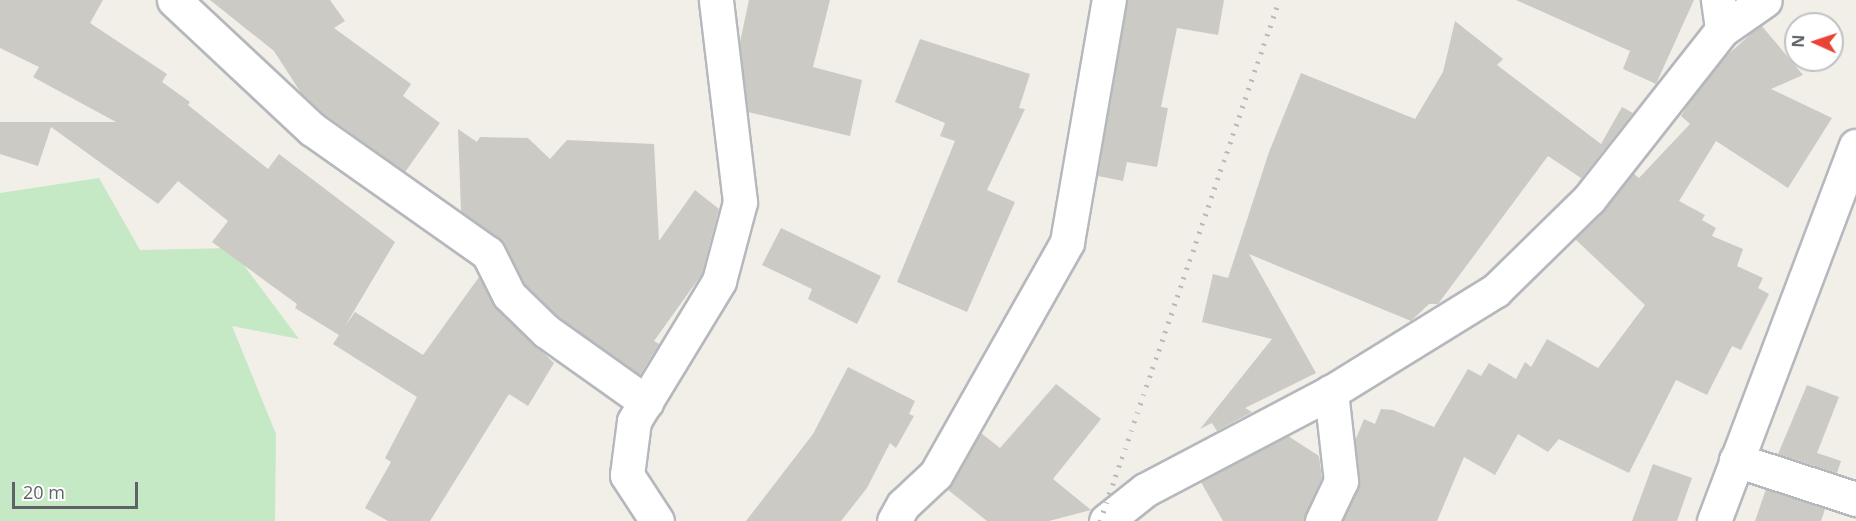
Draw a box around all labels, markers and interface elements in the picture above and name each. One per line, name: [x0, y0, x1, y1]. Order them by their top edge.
north arrow: [1784, 12, 1844, 72]
text: N: [1787, 34, 1809, 48]
scale bar: [15, 470, 141, 508]
text: 20 m: [23, 480, 65, 504]

